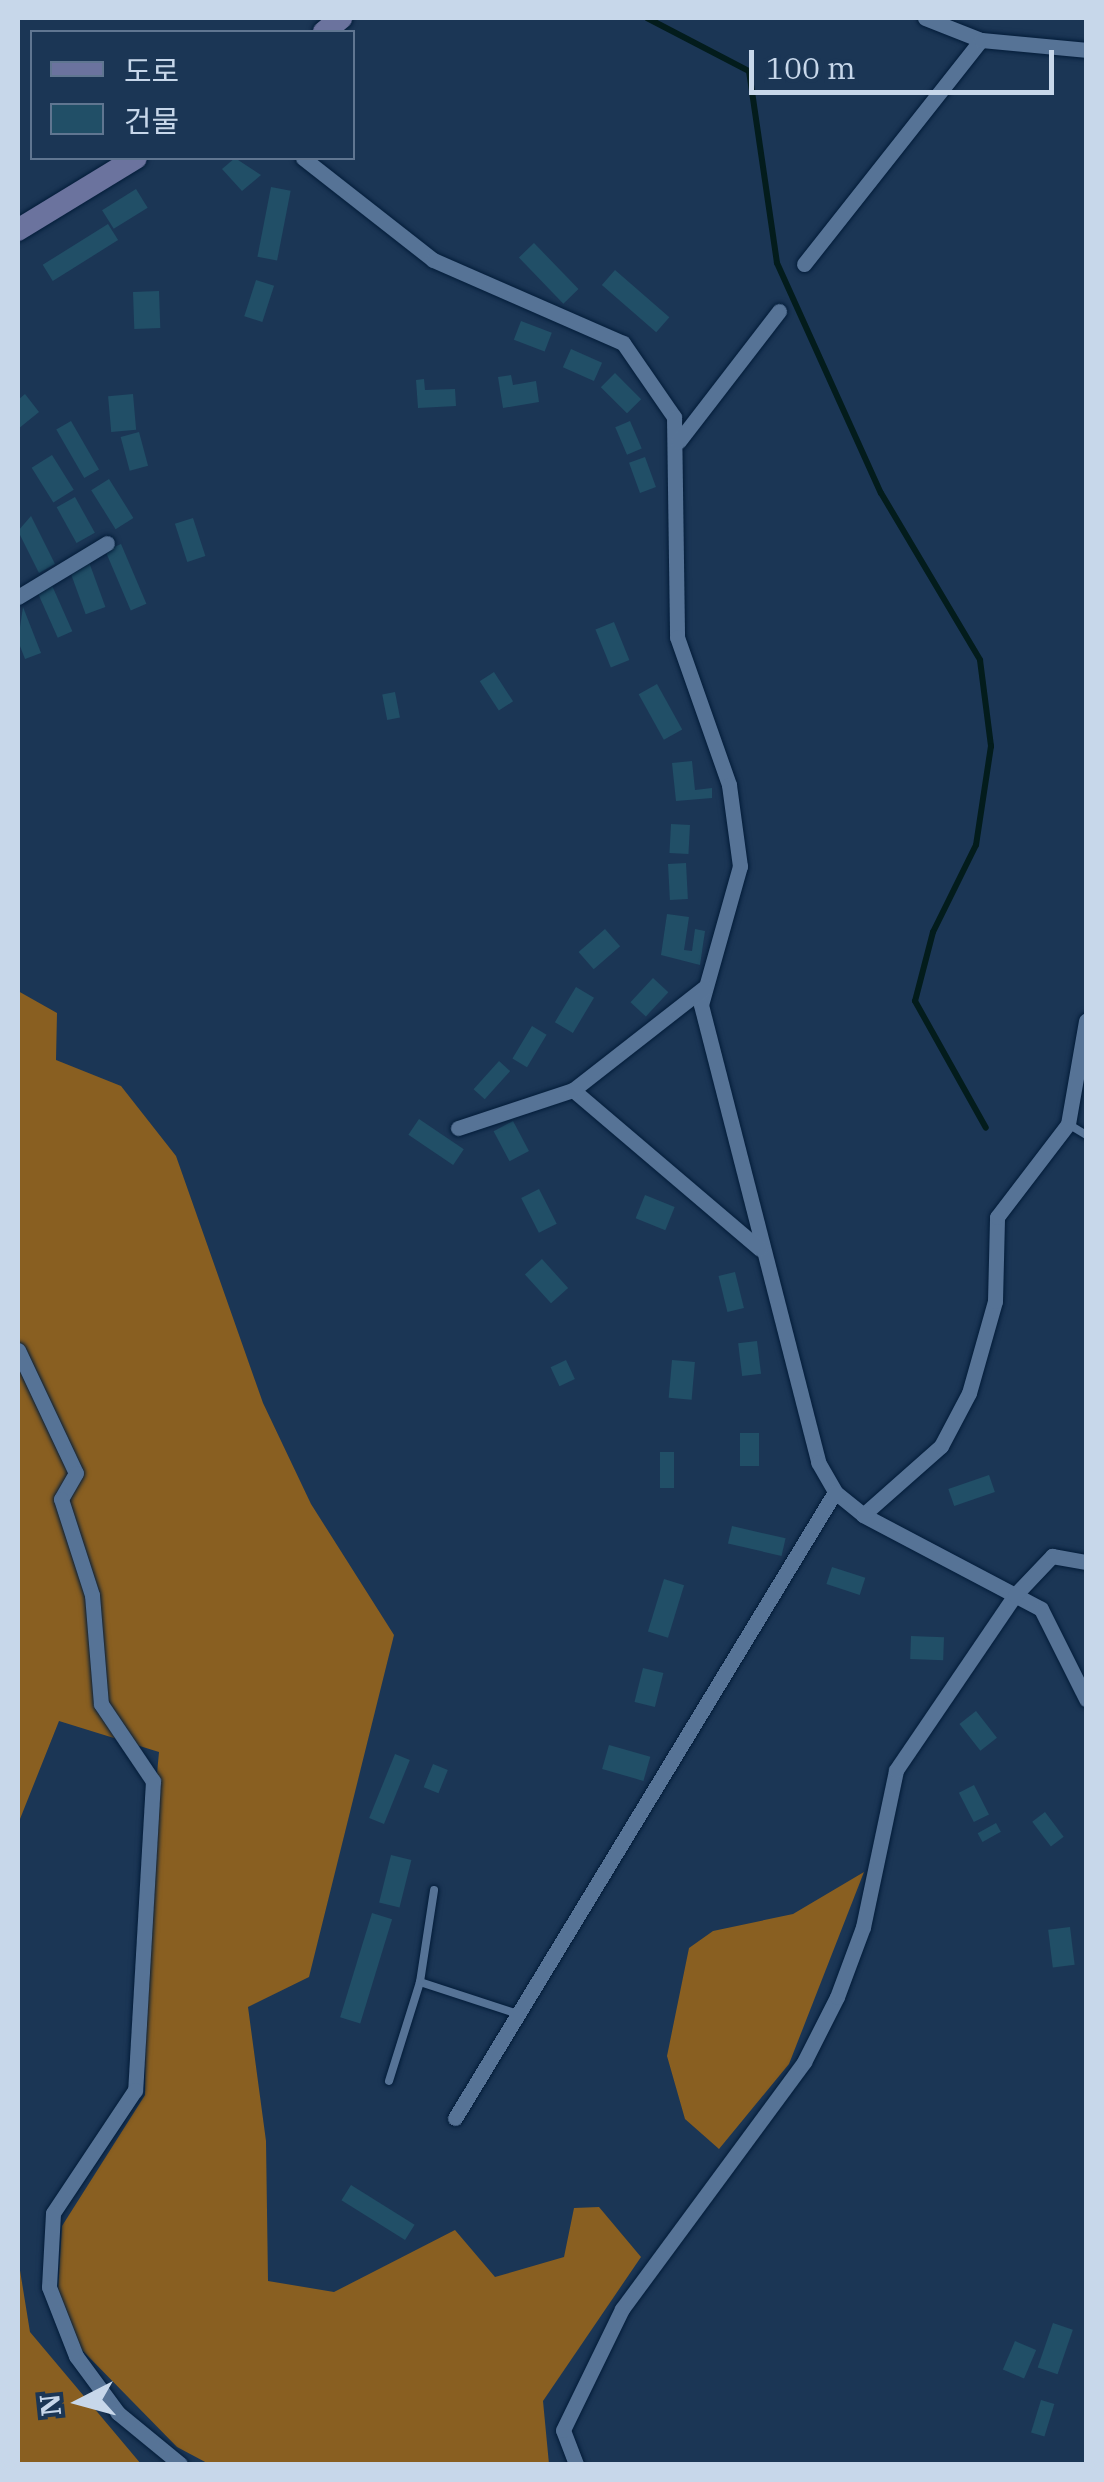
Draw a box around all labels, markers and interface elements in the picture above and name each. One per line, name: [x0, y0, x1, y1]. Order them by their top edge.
legend: [30, 30, 355, 160]
scale bar: [754, 30, 1059, 92]
text: 100 m: [766, 48, 856, 87]
text: 도로: [124, 51, 179, 90]
text: 건물: [124, 101, 179, 140]
north arrow: [30, 2352, 130, 2452]
text: N: [30, 2392, 69, 2418]

